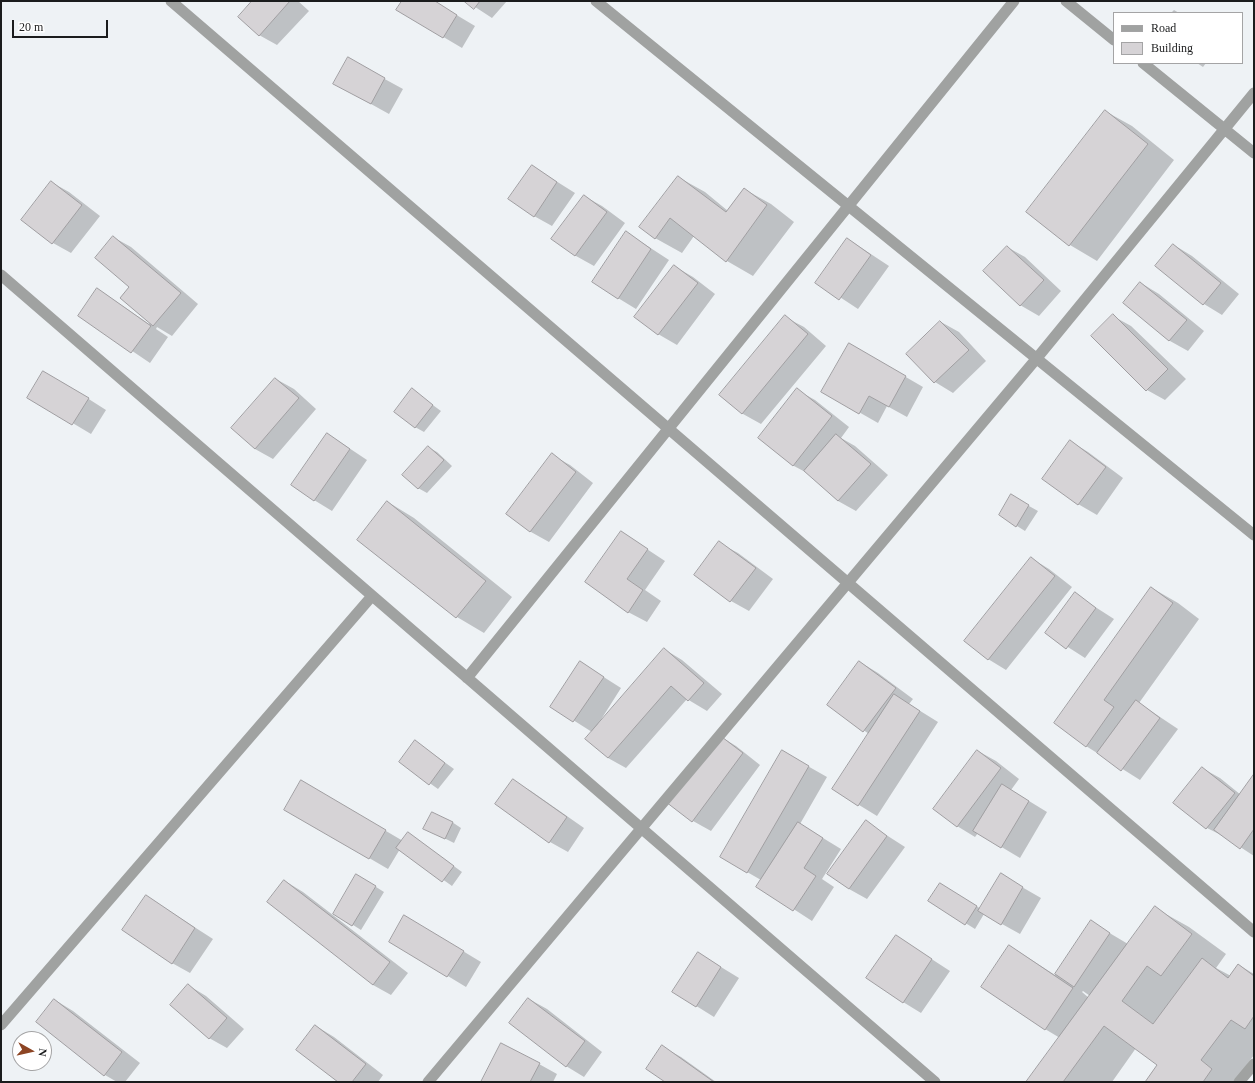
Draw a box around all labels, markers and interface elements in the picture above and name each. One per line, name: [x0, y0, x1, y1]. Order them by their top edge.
scale bar: [14, 12, 110, 38]
legend: [1113, 12, 1243, 64]
text: 20 m: [19, 20, 43, 34]
text: Road: [1151, 21, 1176, 35]
text: Building: [1151, 41, 1193, 55]
north arrow: [12, 1031, 52, 1071]
text: N: [36, 1048, 49, 1057]

